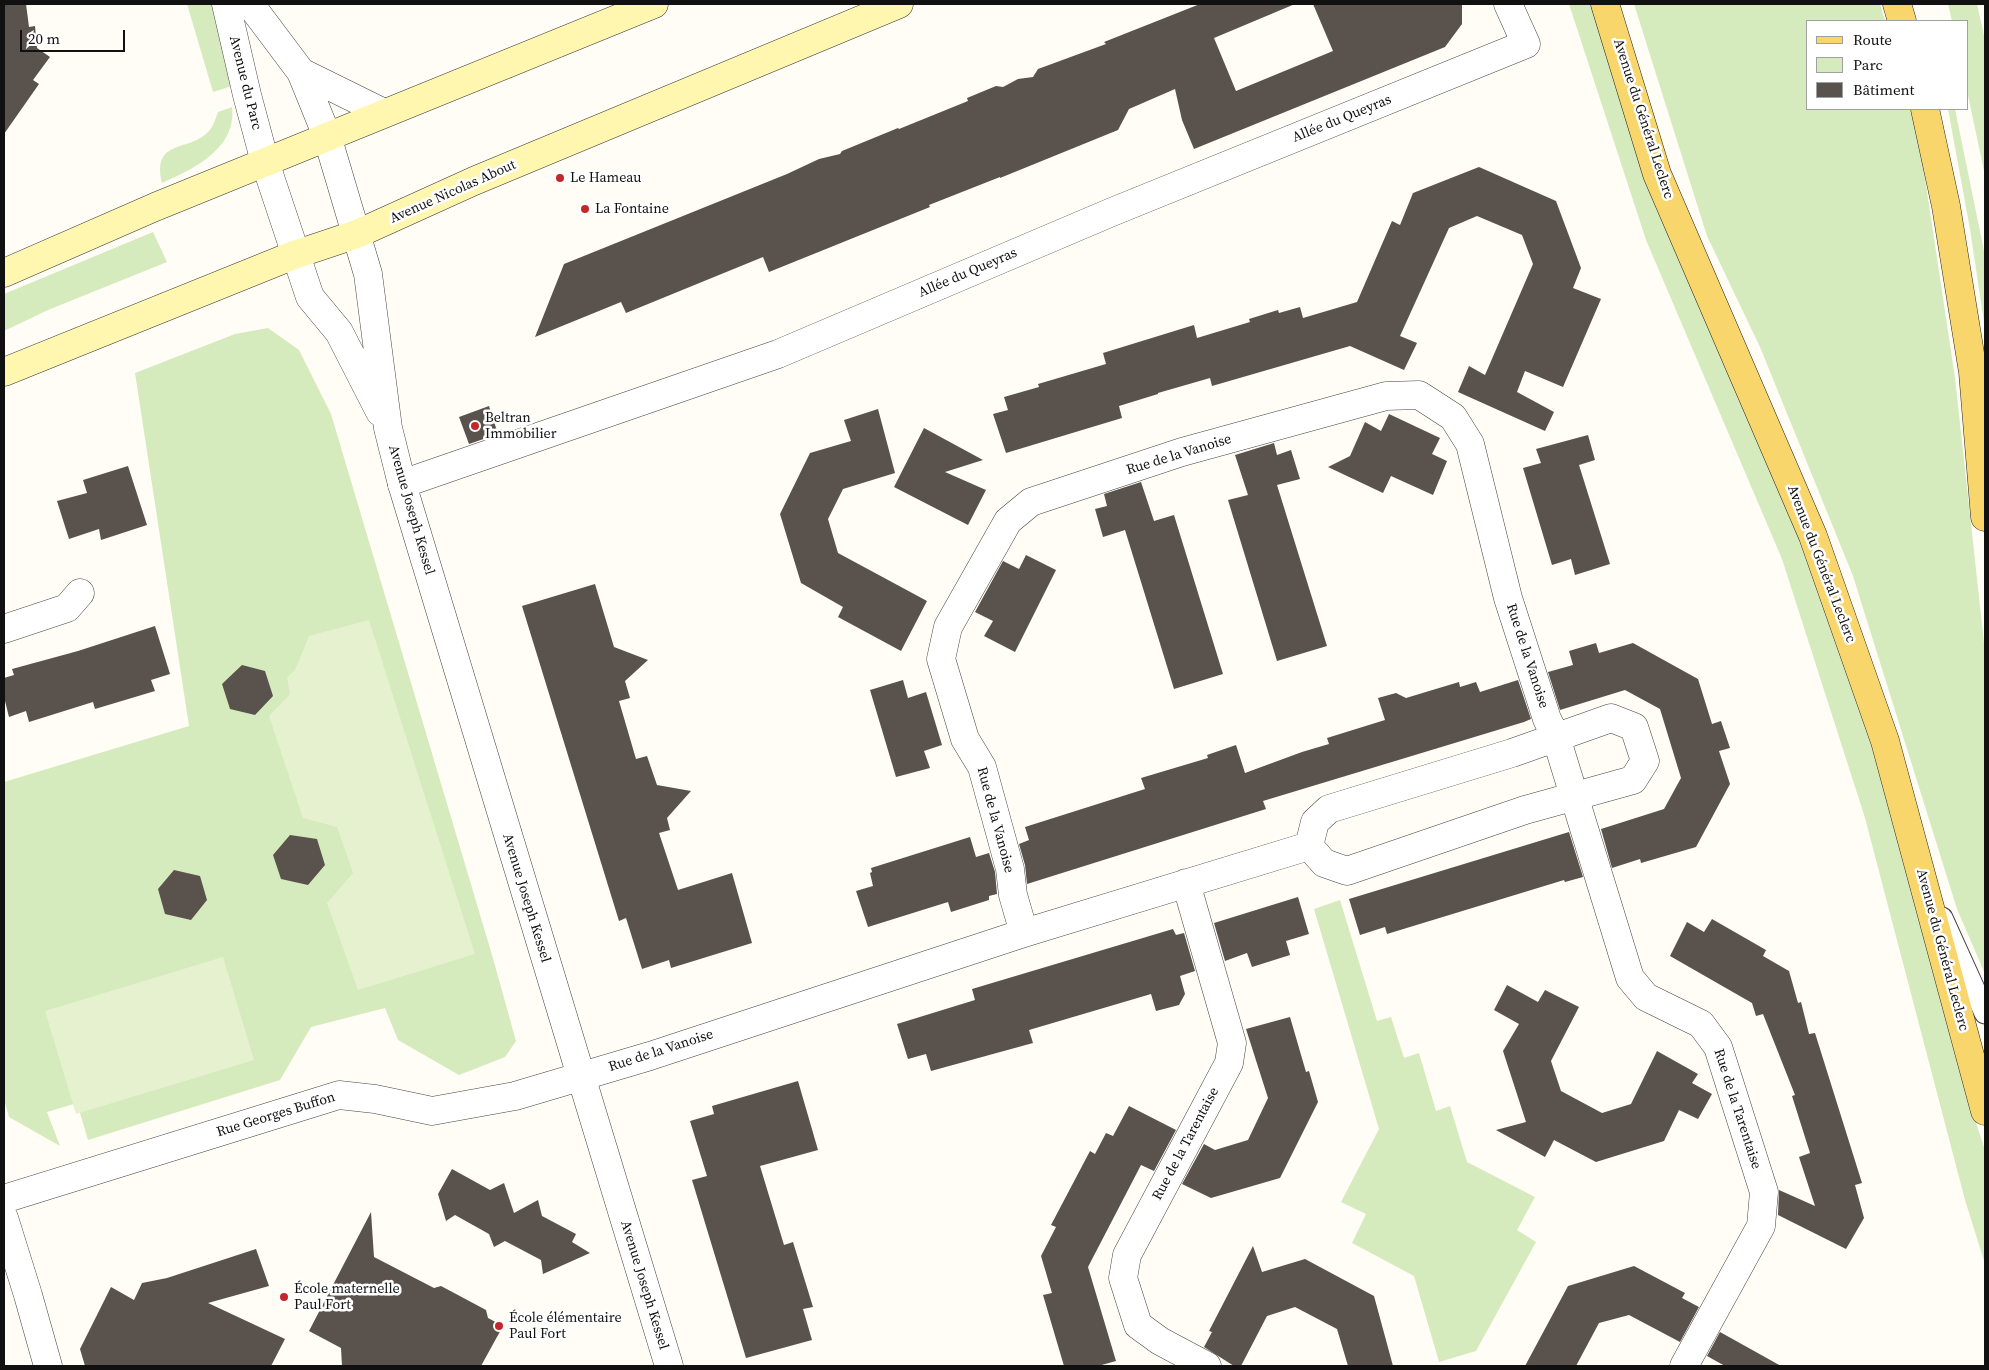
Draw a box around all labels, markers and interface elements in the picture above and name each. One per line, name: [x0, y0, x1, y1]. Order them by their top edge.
scale bar: [22, 20, 128, 52]
legend: [1806, 20, 1969, 110]
text: 20 m: [28, 28, 60, 49]
text: Route: [1853, 29, 1892, 50]
street label: Avenue du Parc: [225, 34, 265, 132]
street label: Avenue du Général Leclerc: [1609, 37, 1677, 201]
text: Parc: [1853, 54, 1883, 75]
text: Bâtiment: [1853, 79, 1914, 100]
street label: Allée du Queyras: [1290, 91, 1394, 147]
street label: Avenue Nicolas About: [387, 157, 519, 227]
place label: Le Hameau: [570, 170, 641, 186]
marker: Le Hameau: [554, 172, 566, 184]
place label: La Fontaine: [595, 201, 669, 217]
marker: La Fontaine: [579, 203, 591, 215]
street label: Allée du Queyras: [916, 245, 1020, 301]
place label: Beltran Immobilier: [485, 410, 557, 442]
marker: Beltran Immobilier: [469, 420, 481, 432]
street label: Rue de la Vanoise: [1124, 431, 1234, 479]
street label: Avenue Joseph Kessel: [384, 443, 438, 577]
street label: Avenue du Général Leclerc: [1783, 483, 1859, 645]
street label: Rue de la Vanoise: [1502, 602, 1552, 710]
street label: Rue de la Vanoise: [973, 765, 1017, 875]
street label: Avenue Joseph Kessel: [498, 831, 554, 965]
street label: Avenue du Général Leclerc: [1912, 867, 1972, 1033]
street label: Rue de la Vanoise: [607, 1026, 715, 1076]
street label: Rue de la Tarentaise: [1710, 1047, 1764, 1171]
street label: Rue de la Tarentaise: [1149, 1085, 1223, 1203]
street label: Rue Georges Buffon: [215, 1089, 337, 1141]
street label: Avenue Joseph Kessel: [616, 1218, 672, 1352]
place label: École maternelle Paul Fort: [294, 1281, 400, 1314]
marker: École maternelle Paul Fort: [278, 1291, 290, 1303]
place label: École élémentaire Paul Fort: [509, 1310, 622, 1342]
marker: École élémentaire Paul Fort: [493, 1320, 505, 1332]

